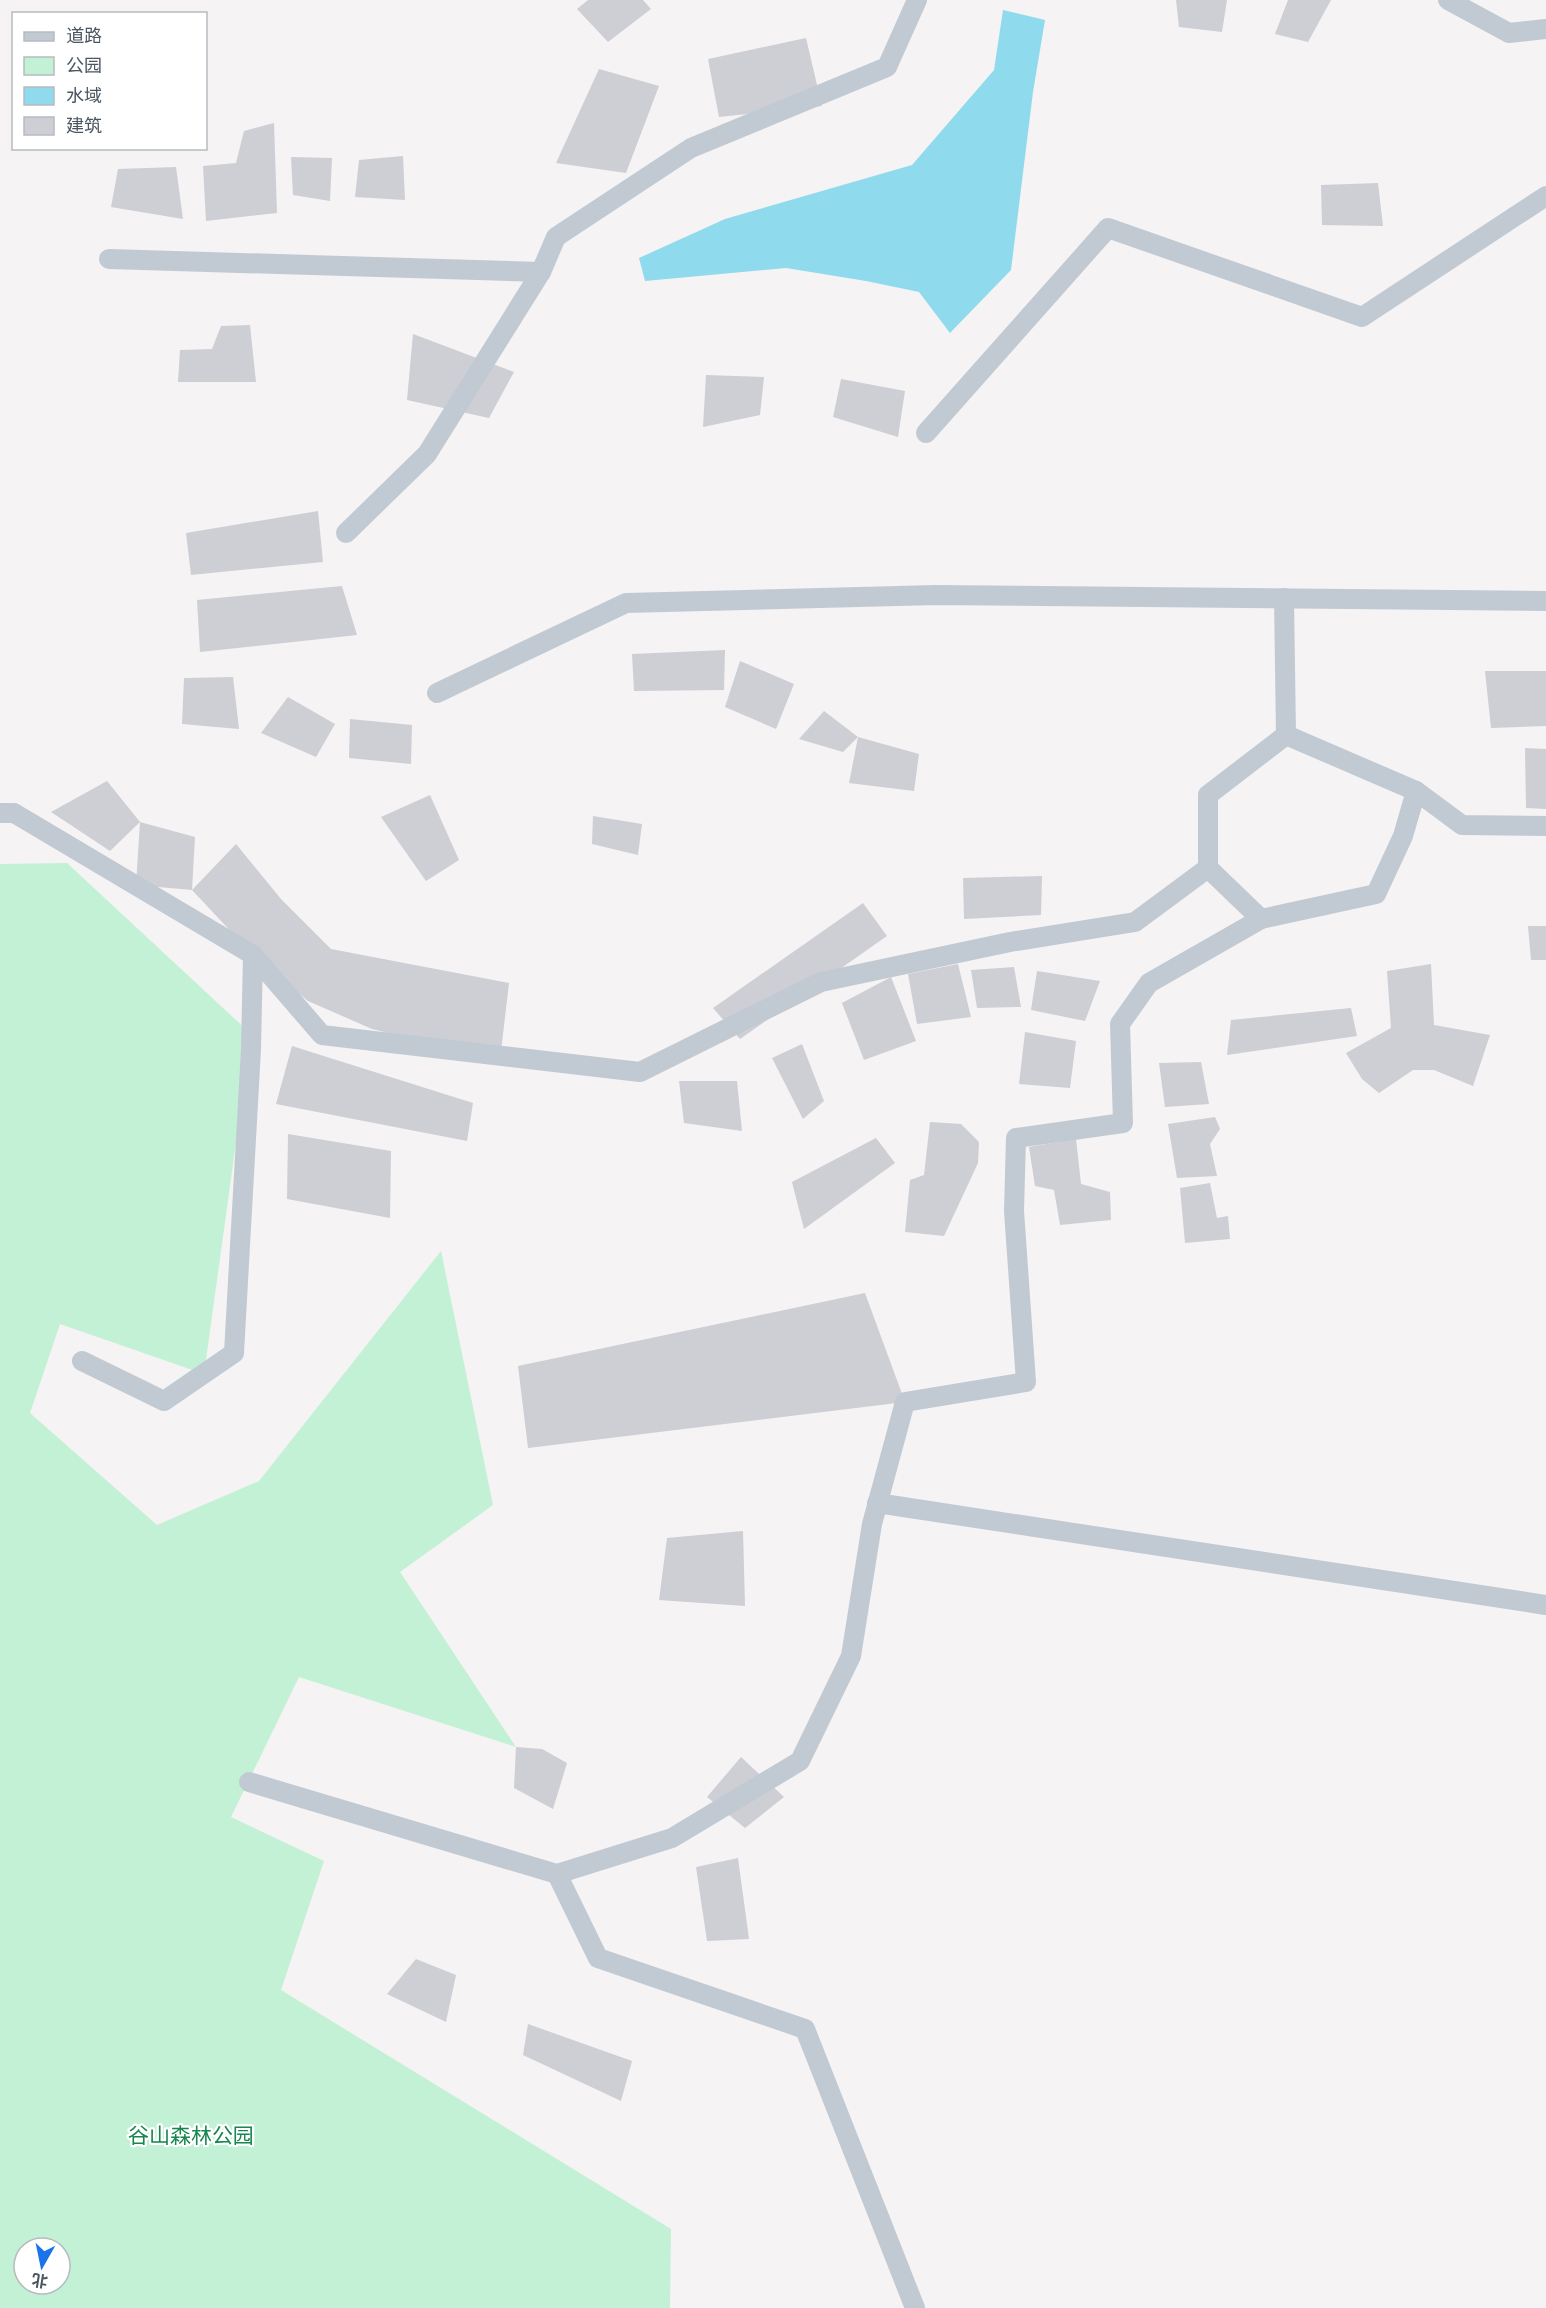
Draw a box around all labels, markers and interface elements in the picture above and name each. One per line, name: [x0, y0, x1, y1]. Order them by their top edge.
legend: [12, 12, 207, 150]
text: 道路: [66, 25, 102, 47]
text: 公园: [66, 55, 102, 77]
text: 水域: [66, 85, 102, 107]
text: 建筑: [66, 115, 102, 137]
park label: 谷山森林公园: [128, 2123, 254, 2149]
north arrow: [12, 2236, 72, 2296]
text: 北: [30, 2270, 49, 2291]

